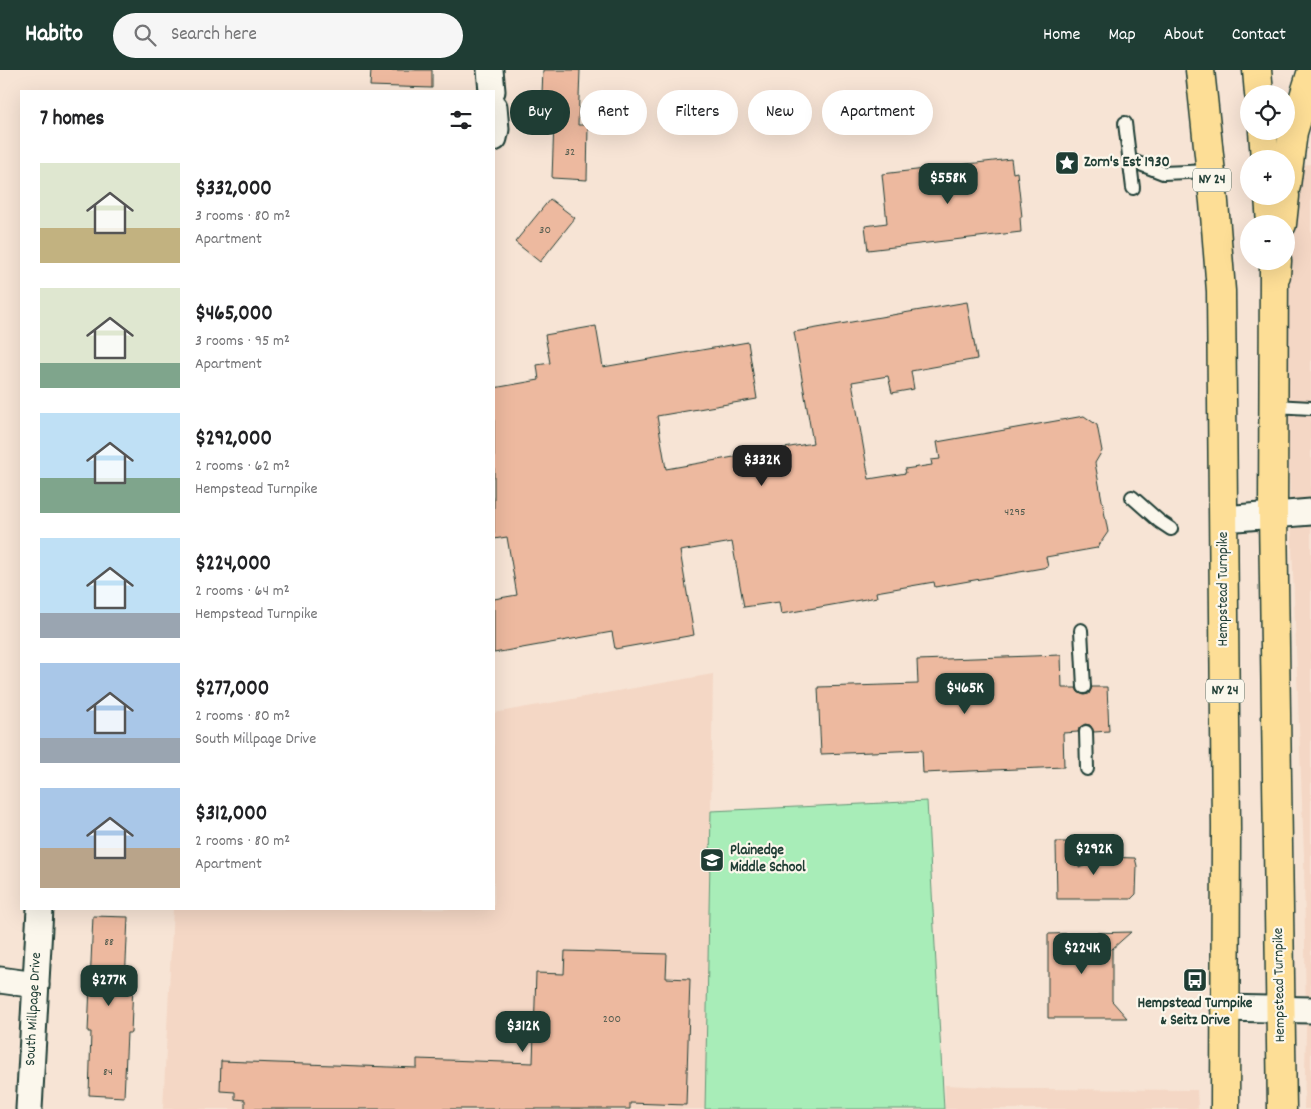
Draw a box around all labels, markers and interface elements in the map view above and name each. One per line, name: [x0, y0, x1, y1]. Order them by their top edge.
search box: [113, 13, 463, 58]
text: Habito: [25, 18, 83, 52]
icon: search: [131, 21, 159, 49]
text: Search here: [171, 22, 257, 49]
text: Home: [1043, 23, 1080, 48]
text: Map: [1108, 23, 1136, 48]
text: About: [1164, 23, 1204, 48]
text: Contact: [1232, 23, 1286, 48]
map controls: [1240, 85, 1295, 270]
button: locate: [1240, 85, 1295, 140]
chip: Buy: [510, 90, 570, 135]
chip: Rent: [580, 90, 647, 135]
chip: Filters: [657, 90, 738, 135]
chip: New: [748, 90, 812, 135]
chip: Apartment: [822, 90, 933, 135]
text: 7 homes: [40, 105, 104, 135]
icon: filters: [447, 106, 475, 134]
house number: 32: [565, 144, 575, 161]
place icon: Zorn's Est 1930: [1054, 150, 1080, 176]
button: +: [1240, 150, 1295, 205]
place label: Zorn's Est 1930: [1084, 152, 1170, 174]
pin: $558K: [913, 162, 983, 205]
text: $558K: [930, 167, 966, 190]
road number: NY 24: [1193, 168, 1231, 192]
text: $332,000: [195, 175, 272, 205]
icon: home: [80, 183, 140, 243]
text: 3 rooms · 80 m²: [195, 205, 290, 228]
button: −: [1240, 215, 1295, 270]
house number: 30: [539, 222, 551, 239]
text: Apartment: [195, 228, 262, 251]
text: $465,000: [195, 300, 273, 330]
icon: home: [80, 308, 140, 368]
text: 3 rooms · 95 m²: [195, 330, 290, 353]
text: Apartment: [195, 353, 262, 376]
text: $292,000: [195, 425, 272, 455]
icon: home: [80, 433, 140, 493]
pin: $332K: [727, 444, 797, 487]
text: $332K: [744, 449, 780, 472]
text: 2 rooms · 62 m²: [195, 455, 290, 478]
text: Hempstead Turnpike: [195, 478, 317, 501]
house number: 4295: [1004, 504, 1026, 521]
street label: Hempstead Turnpike: [1213, 531, 1235, 646]
text: $224,000: [195, 550, 271, 580]
icon: home: [80, 558, 140, 618]
text: 2 rooms · 64 m²: [195, 580, 290, 603]
text: Hempstead Turnpike: [195, 603, 317, 626]
pin: $465K: [930, 672, 1000, 715]
text: $277,000: [195, 675, 269, 705]
text: $465K: [946, 677, 984, 700]
road number: NY 24: [1206, 680, 1244, 702]
icon: home: [80, 683, 140, 743]
text: 2 rooms · 80 m²: [195, 705, 290, 728]
text: South Millpage Drive: [195, 728, 316, 751]
text: $312,000: [195, 800, 267, 830]
icon: home: [80, 808, 140, 868]
text: 2 rooms · 80 m²: [195, 830, 290, 853]
pin: $292K: [1059, 834, 1129, 876]
text: $292K: [1076, 838, 1112, 861]
place label: Plainedge Middle School: [730, 840, 806, 879]
school or university icon: Plainedge Middle School: [699, 847, 725, 873]
text: Apartment: [195, 853, 262, 876]
street label: Hempstead Turnpike: [1268, 927, 1292, 1043]
pin: $224K: [1047, 932, 1117, 975]
house number: 88: [104, 934, 114, 951]
text: $224K: [1064, 937, 1100, 960]
street label: South Millpage Drive: [20, 951, 48, 1066]
pin: $277K: [74, 964, 144, 1007]
bus stop icon: Hempstead Turnpike & Seitz Drive: [1182, 967, 1208, 993]
text: $277K: [92, 969, 126, 992]
place label: Hempstead Turnpike & Seitz Drive: [1138, 993, 1253, 1032]
pin: $312K: [488, 1010, 558, 1053]
house number: 200: [603, 1011, 621, 1028]
text: $312K: [506, 1015, 540, 1038]
house number: 84: [103, 1064, 113, 1081]

